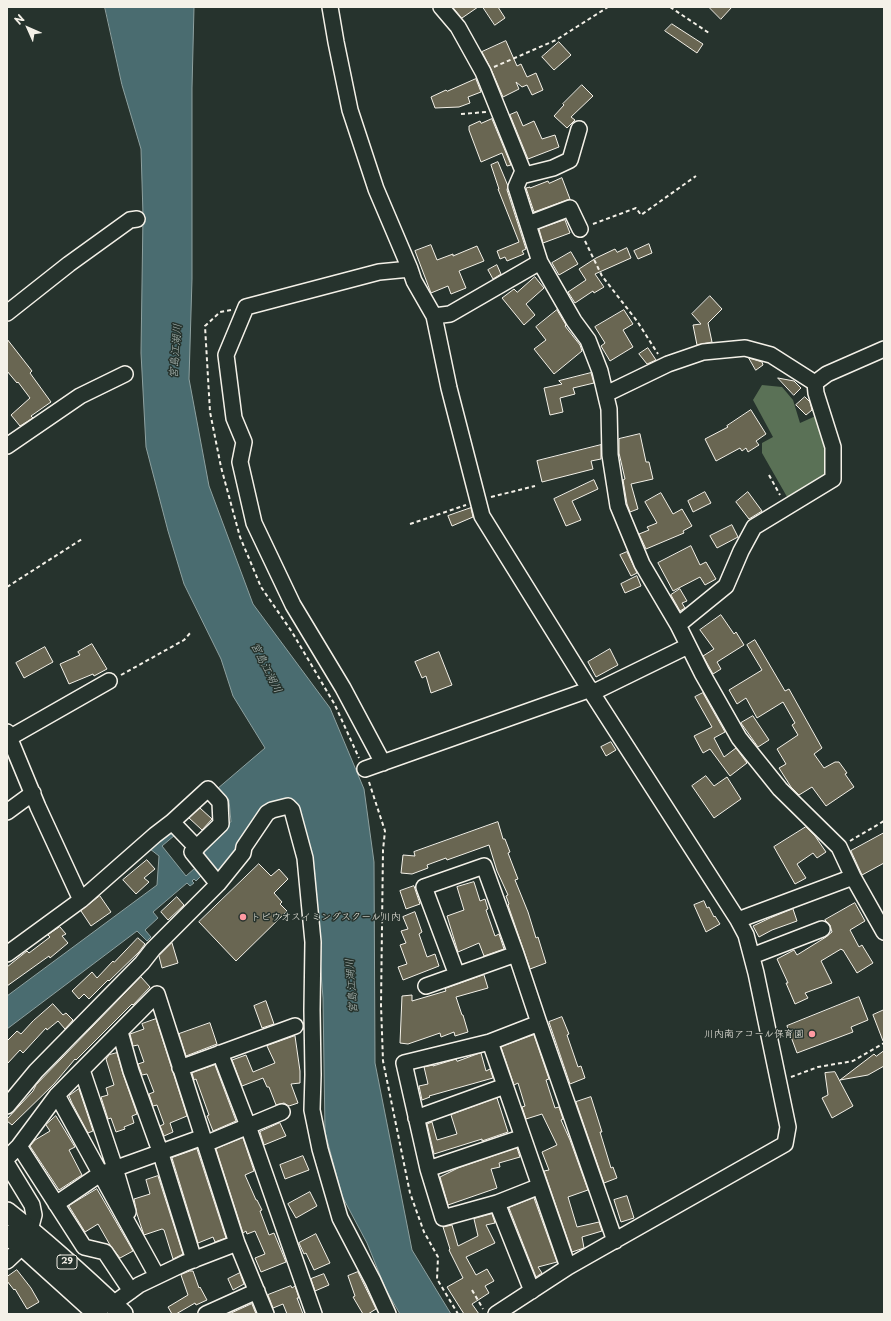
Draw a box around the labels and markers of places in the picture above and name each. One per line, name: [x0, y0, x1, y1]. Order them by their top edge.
place label: トビウオスイミングスクール川内: [251, 911, 401, 923]
marker: トビウオスイミングスクール川内: [238, 912, 248, 922]
place label: 川内南アコール保育園: [704, 1028, 804, 1040]
marker: 川内南アコール保育園: [807, 1029, 817, 1039]

